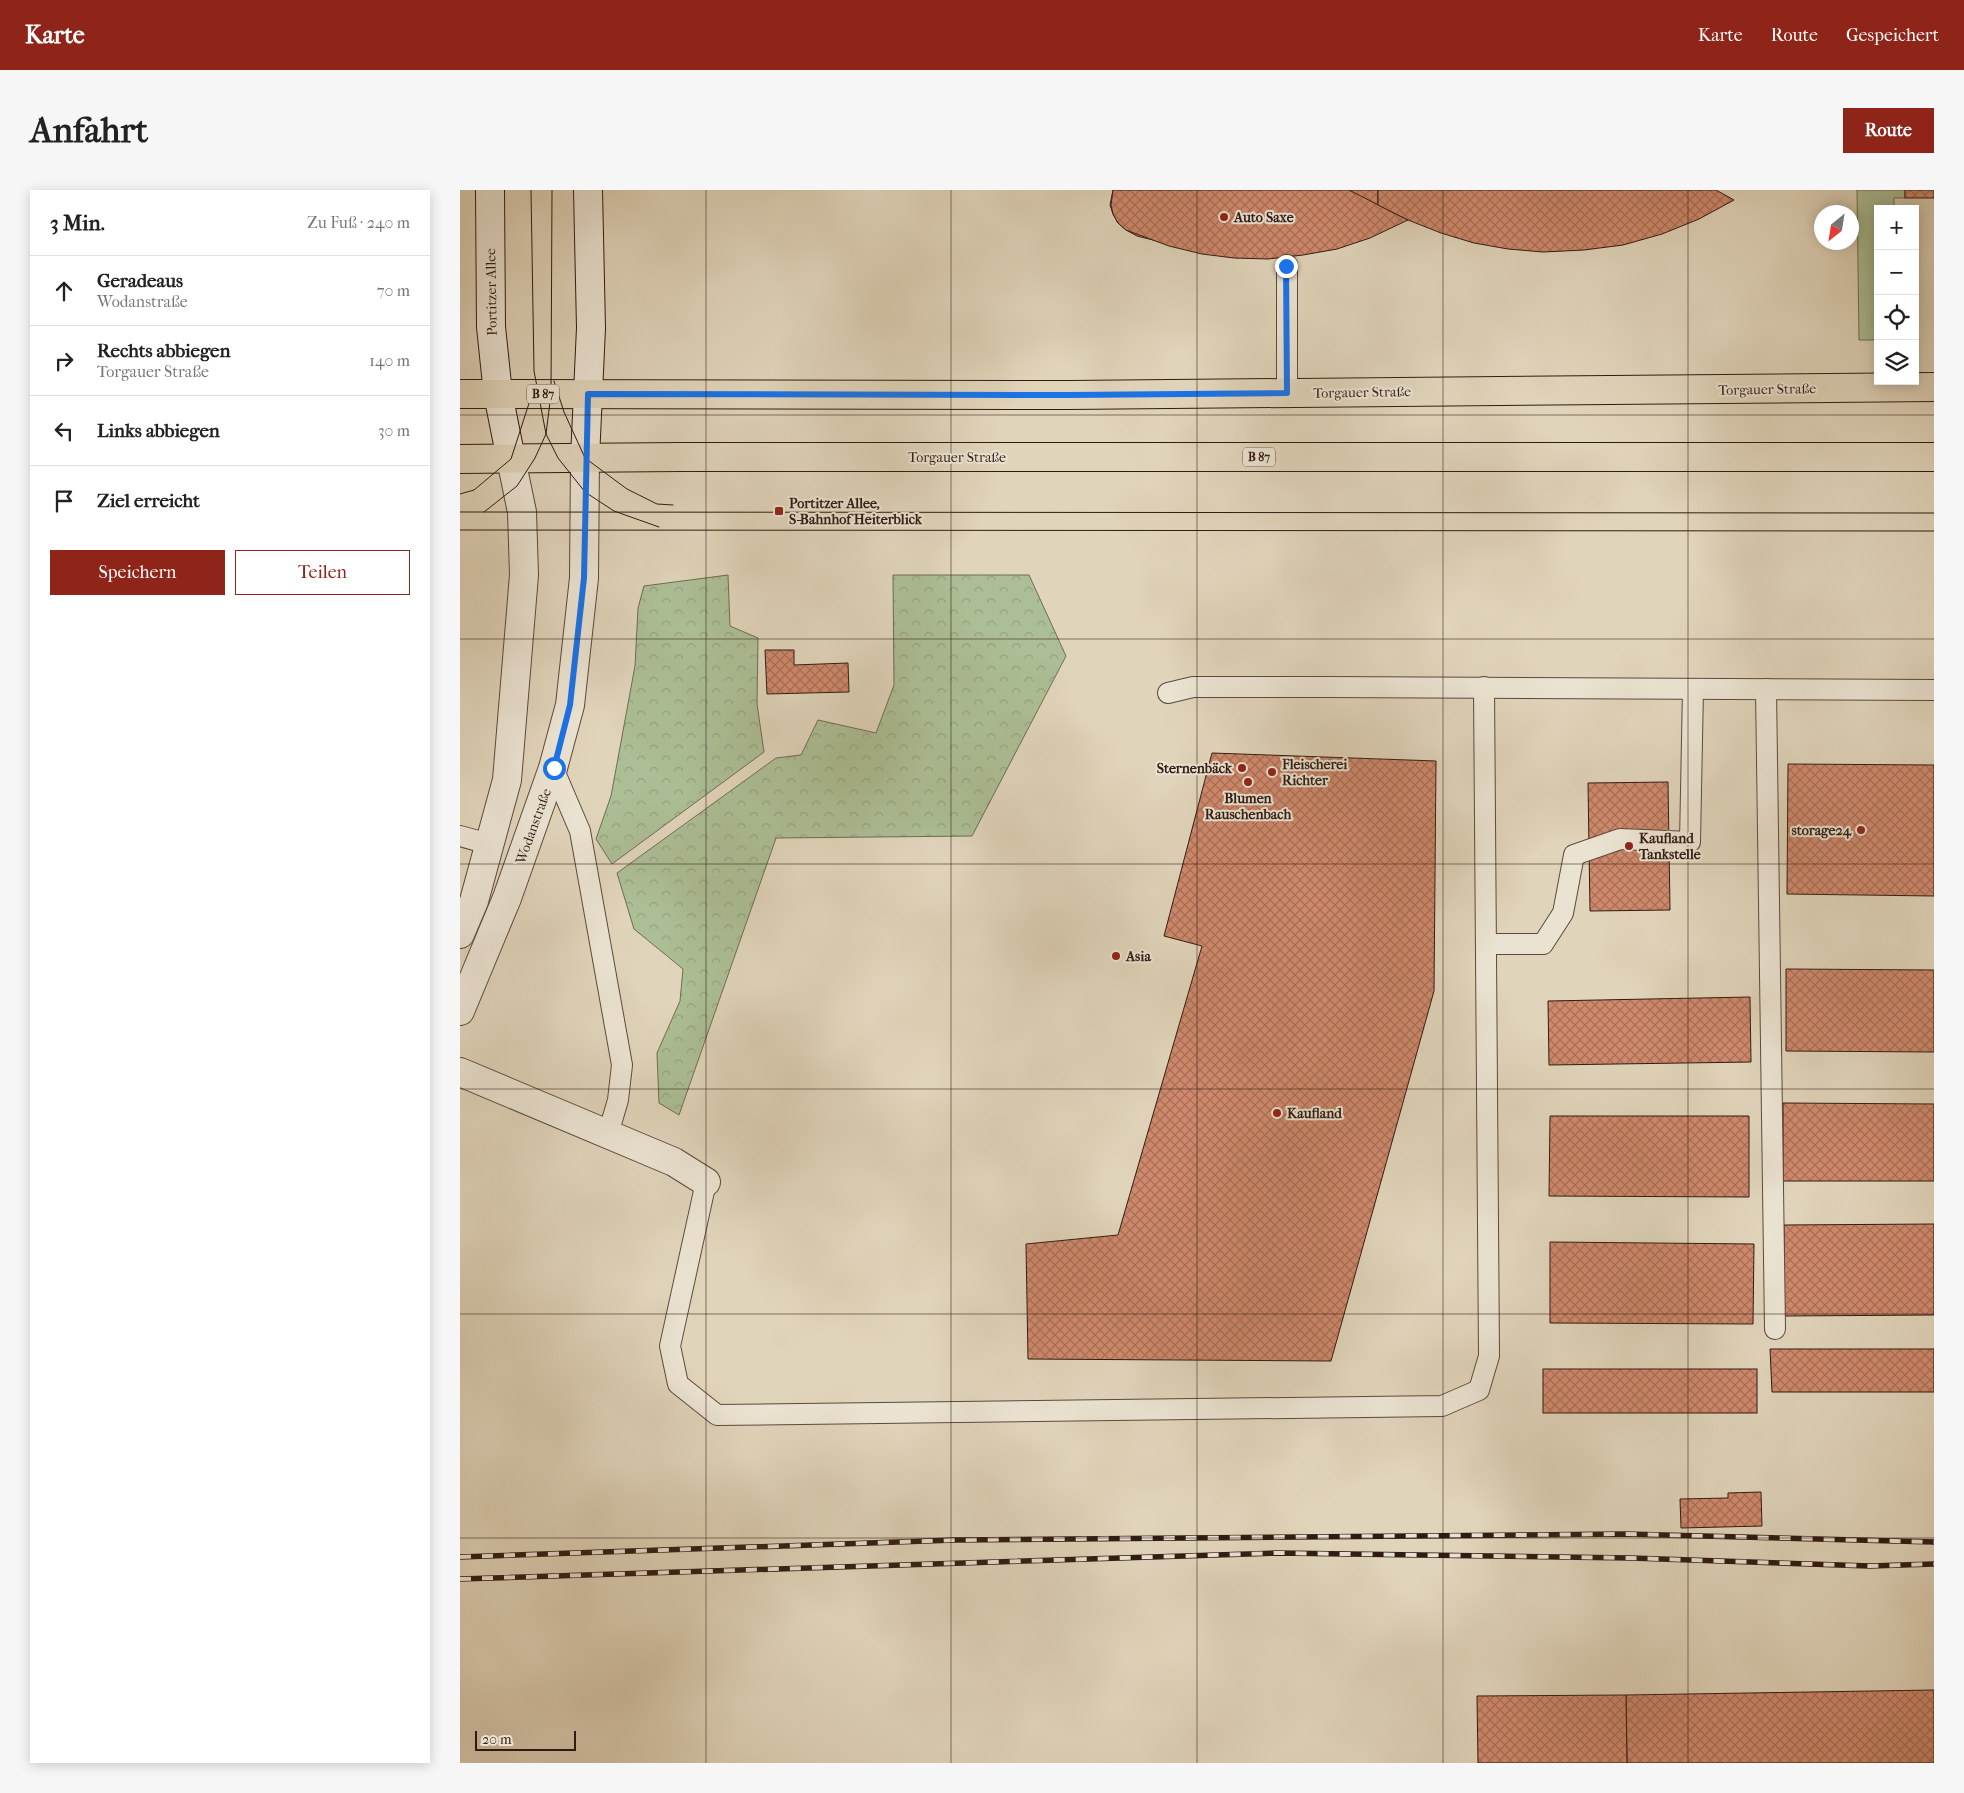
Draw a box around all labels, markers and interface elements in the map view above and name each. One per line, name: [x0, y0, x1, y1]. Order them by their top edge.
text: Karte: [25, 21, 85, 49]
text: Karte: [1698, 25, 1743, 46]
text: Route: [1771, 25, 1818, 46]
text: Gespeichert: [1846, 25, 1939, 46]
button: Route: [1843, 108, 1934, 153]
text: Anfahrt: [30, 110, 148, 151]
north arrow: [1814, 205, 1859, 250]
map controls: [1874, 205, 1919, 385]
button: +: [1874, 205, 1919, 250]
place label: Auto Saxe: [1233, 209, 1294, 226]
text: 3 Min.: [50, 211, 105, 235]
marker: Auto Saxe: [1218, 211, 1230, 223]
text: Zu Fuß · 240 m: [307, 213, 410, 232]
street label: Portitzer Allee: [482, 248, 501, 336]
button: −: [1874, 250, 1919, 295]
route end: [1275, 255, 1298, 278]
text: Geradeaus: [97, 270, 183, 292]
icon: ahead: [50, 277, 78, 305]
text: 70 m: [377, 281, 410, 300]
text: Wodanstraße: [97, 292, 188, 311]
button: locate: [1874, 295, 1919, 340]
text: Rechts abbiegen: [97, 340, 231, 362]
button: layers: [1874, 340, 1919, 385]
icon: right: [50, 347, 78, 375]
text: 140 m: [369, 351, 410, 370]
text: Torgauer Straße: [97, 362, 209, 381]
street label: Torgauer Straße: [1718, 380, 1816, 399]
street label: Torgauer Straße: [1313, 383, 1411, 402]
road number: B 87: [527, 384, 559, 403]
icon: left: [50, 417, 78, 445]
text: Links abbiegen: [97, 420, 220, 442]
text: 30 m: [378, 421, 410, 440]
road number: B 87: [1243, 448, 1275, 466]
street label: Torgauer Straße: [908, 449, 1006, 466]
icon: arrive: [50, 487, 78, 515]
text: Ziel erreicht: [97, 490, 200, 512]
place label: Portitzer Allee, S-Bahnhof Heiterblick: [789, 495, 923, 528]
marker: Portitzer Allee, S-Bahnhof Heiterblick: [773, 505, 785, 517]
button: Speichern: [50, 550, 225, 595]
button: Teilen: [235, 550, 410, 595]
place label: Fleischerei Richter: [1281, 756, 1348, 789]
route start: [543, 757, 566, 780]
place label: Sternenbäck: [1157, 760, 1233, 777]
marker: Sternenbäck: [1236, 762, 1248, 774]
marker: Fleischerei Richter: [1266, 766, 1278, 778]
marker: Blumen Rauschenbach: [1242, 776, 1254, 788]
street label: Wodanstraße: [512, 786, 555, 867]
place label: Blumen Rauschenbach: [1205, 790, 1292, 823]
place label: storage24: [1792, 822, 1852, 839]
marker: storage24: [1855, 824, 1867, 836]
place label: Kaufland Tankstelle: [1638, 830, 1701, 863]
marker: Kaufland Tankstelle: [1623, 840, 1635, 852]
place label: Asia: [1125, 948, 1151, 965]
marker: Asia: [1110, 950, 1122, 962]
place label: Kaufland: [1287, 1105, 1343, 1122]
marker: Kaufland: [1271, 1107, 1283, 1119]
scale bar: [475, 1728, 576, 1751]
text: 20 m: [482, 1731, 512, 1748]

